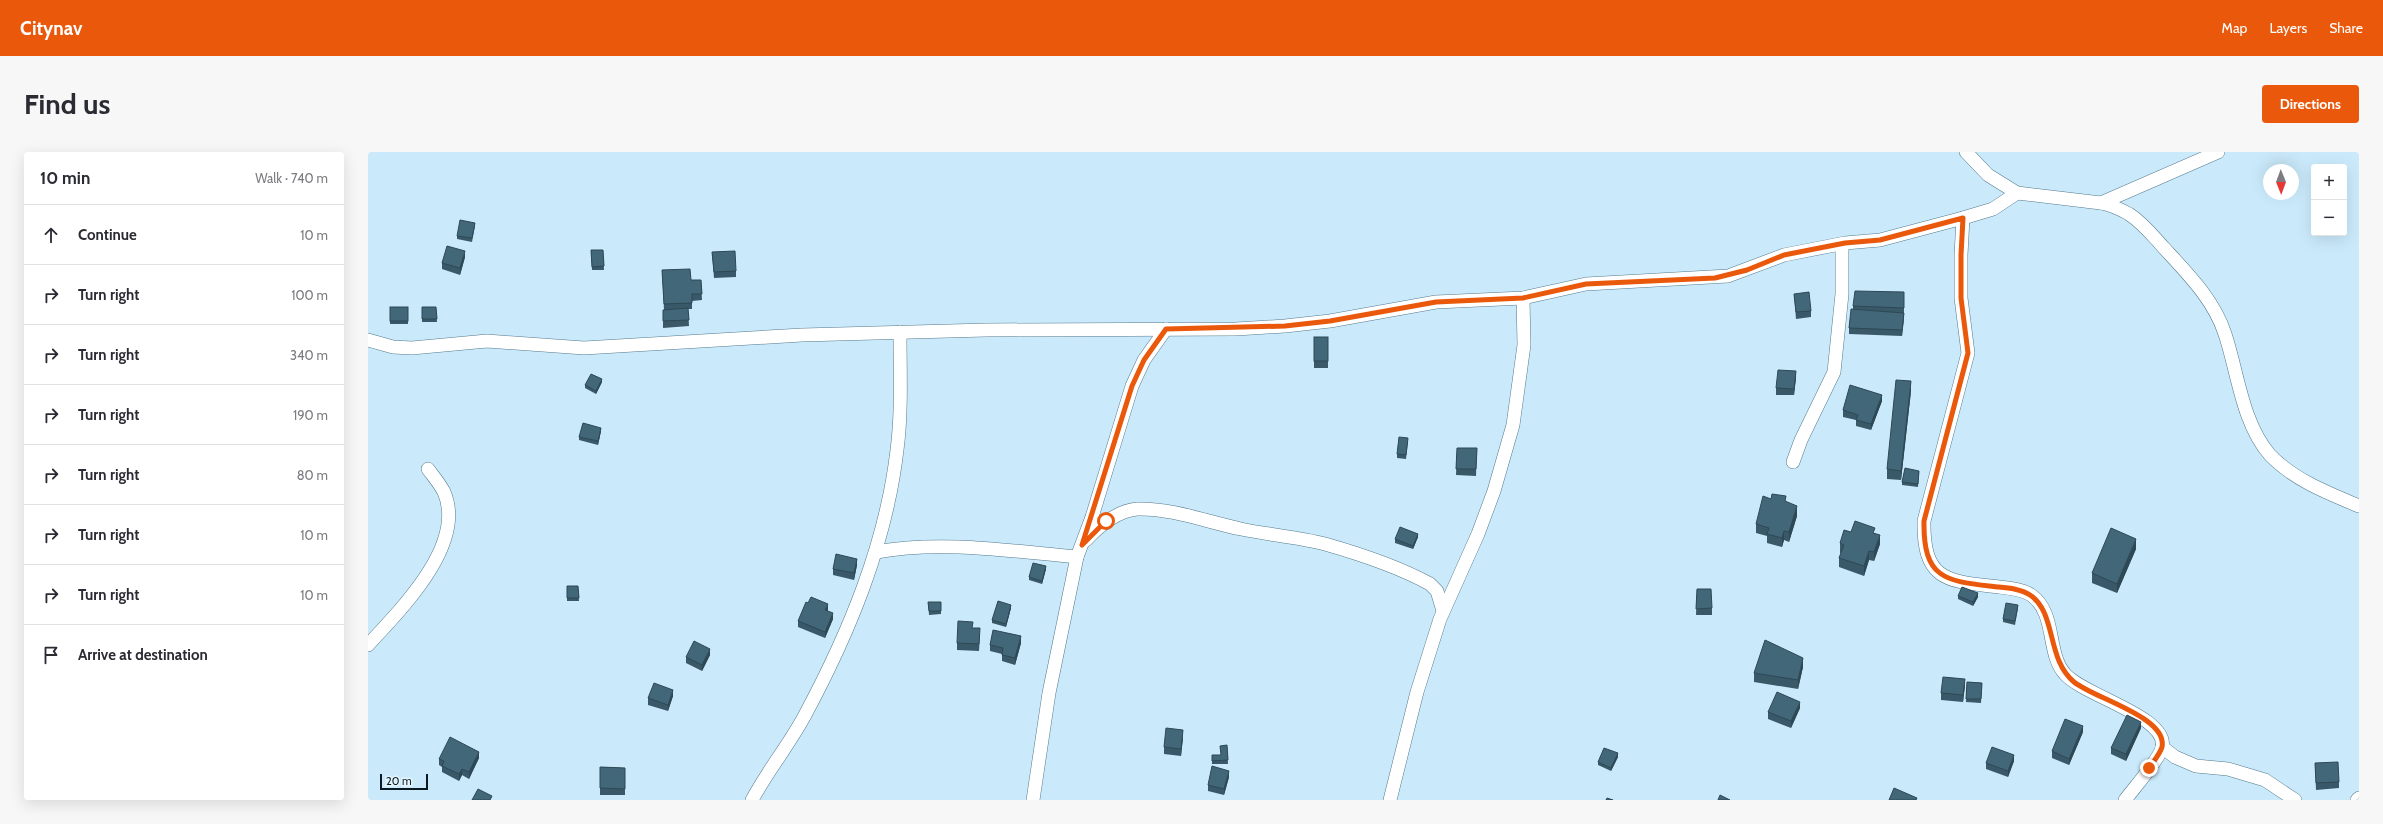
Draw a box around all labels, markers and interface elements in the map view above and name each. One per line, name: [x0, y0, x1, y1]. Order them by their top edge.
text: Citynav: [20, 17, 82, 40]
text: Map: [2222, 19, 2247, 37]
text: Layers: [2269, 19, 2307, 37]
text: Share: [2329, 19, 2363, 37]
button: Directions: [2262, 85, 2359, 123]
text: Find us: [24, 87, 110, 121]
north arrow: [2263, 164, 2299, 200]
map controls: [2311, 164, 2347, 236]
button: +: [2311, 164, 2347, 200]
text: 10 min: [40, 168, 90, 188]
text: Walk · 740 m: [255, 170, 328, 186]
button: −: [2311, 200, 2347, 236]
icon: ahead: [40, 224, 62, 246]
text: Continue: [78, 226, 137, 244]
text: 10 m: [300, 227, 328, 243]
icon: right: [40, 284, 62, 306]
text: Turn right: [78, 286, 139, 304]
text: 100 m: [291, 287, 328, 303]
icon: right: [40, 344, 62, 366]
text: Turn right: [78, 346, 139, 364]
text: 340 m: [290, 347, 328, 363]
icon: right: [40, 404, 62, 426]
text: Turn right: [78, 406, 139, 424]
text: 190 m: [293, 407, 328, 423]
icon: right: [40, 464, 62, 486]
text: Turn right: [78, 466, 139, 484]
text: 80 m: [297, 467, 328, 483]
route start: [1097, 512, 1115, 530]
icon: right: [40, 524, 62, 546]
text: Turn right: [78, 526, 139, 544]
text: 10 m: [300, 527, 328, 543]
icon: right: [40, 584, 62, 606]
text: Turn right: [78, 586, 139, 604]
text: 10 m: [300, 587, 328, 603]
icon: arrive: [40, 644, 62, 666]
text: Arrive at destination: [78, 646, 208, 664]
route end: [2140, 759, 2158, 777]
scale bar: [380, 772, 428, 791]
text: 20 m: [386, 774, 412, 788]

